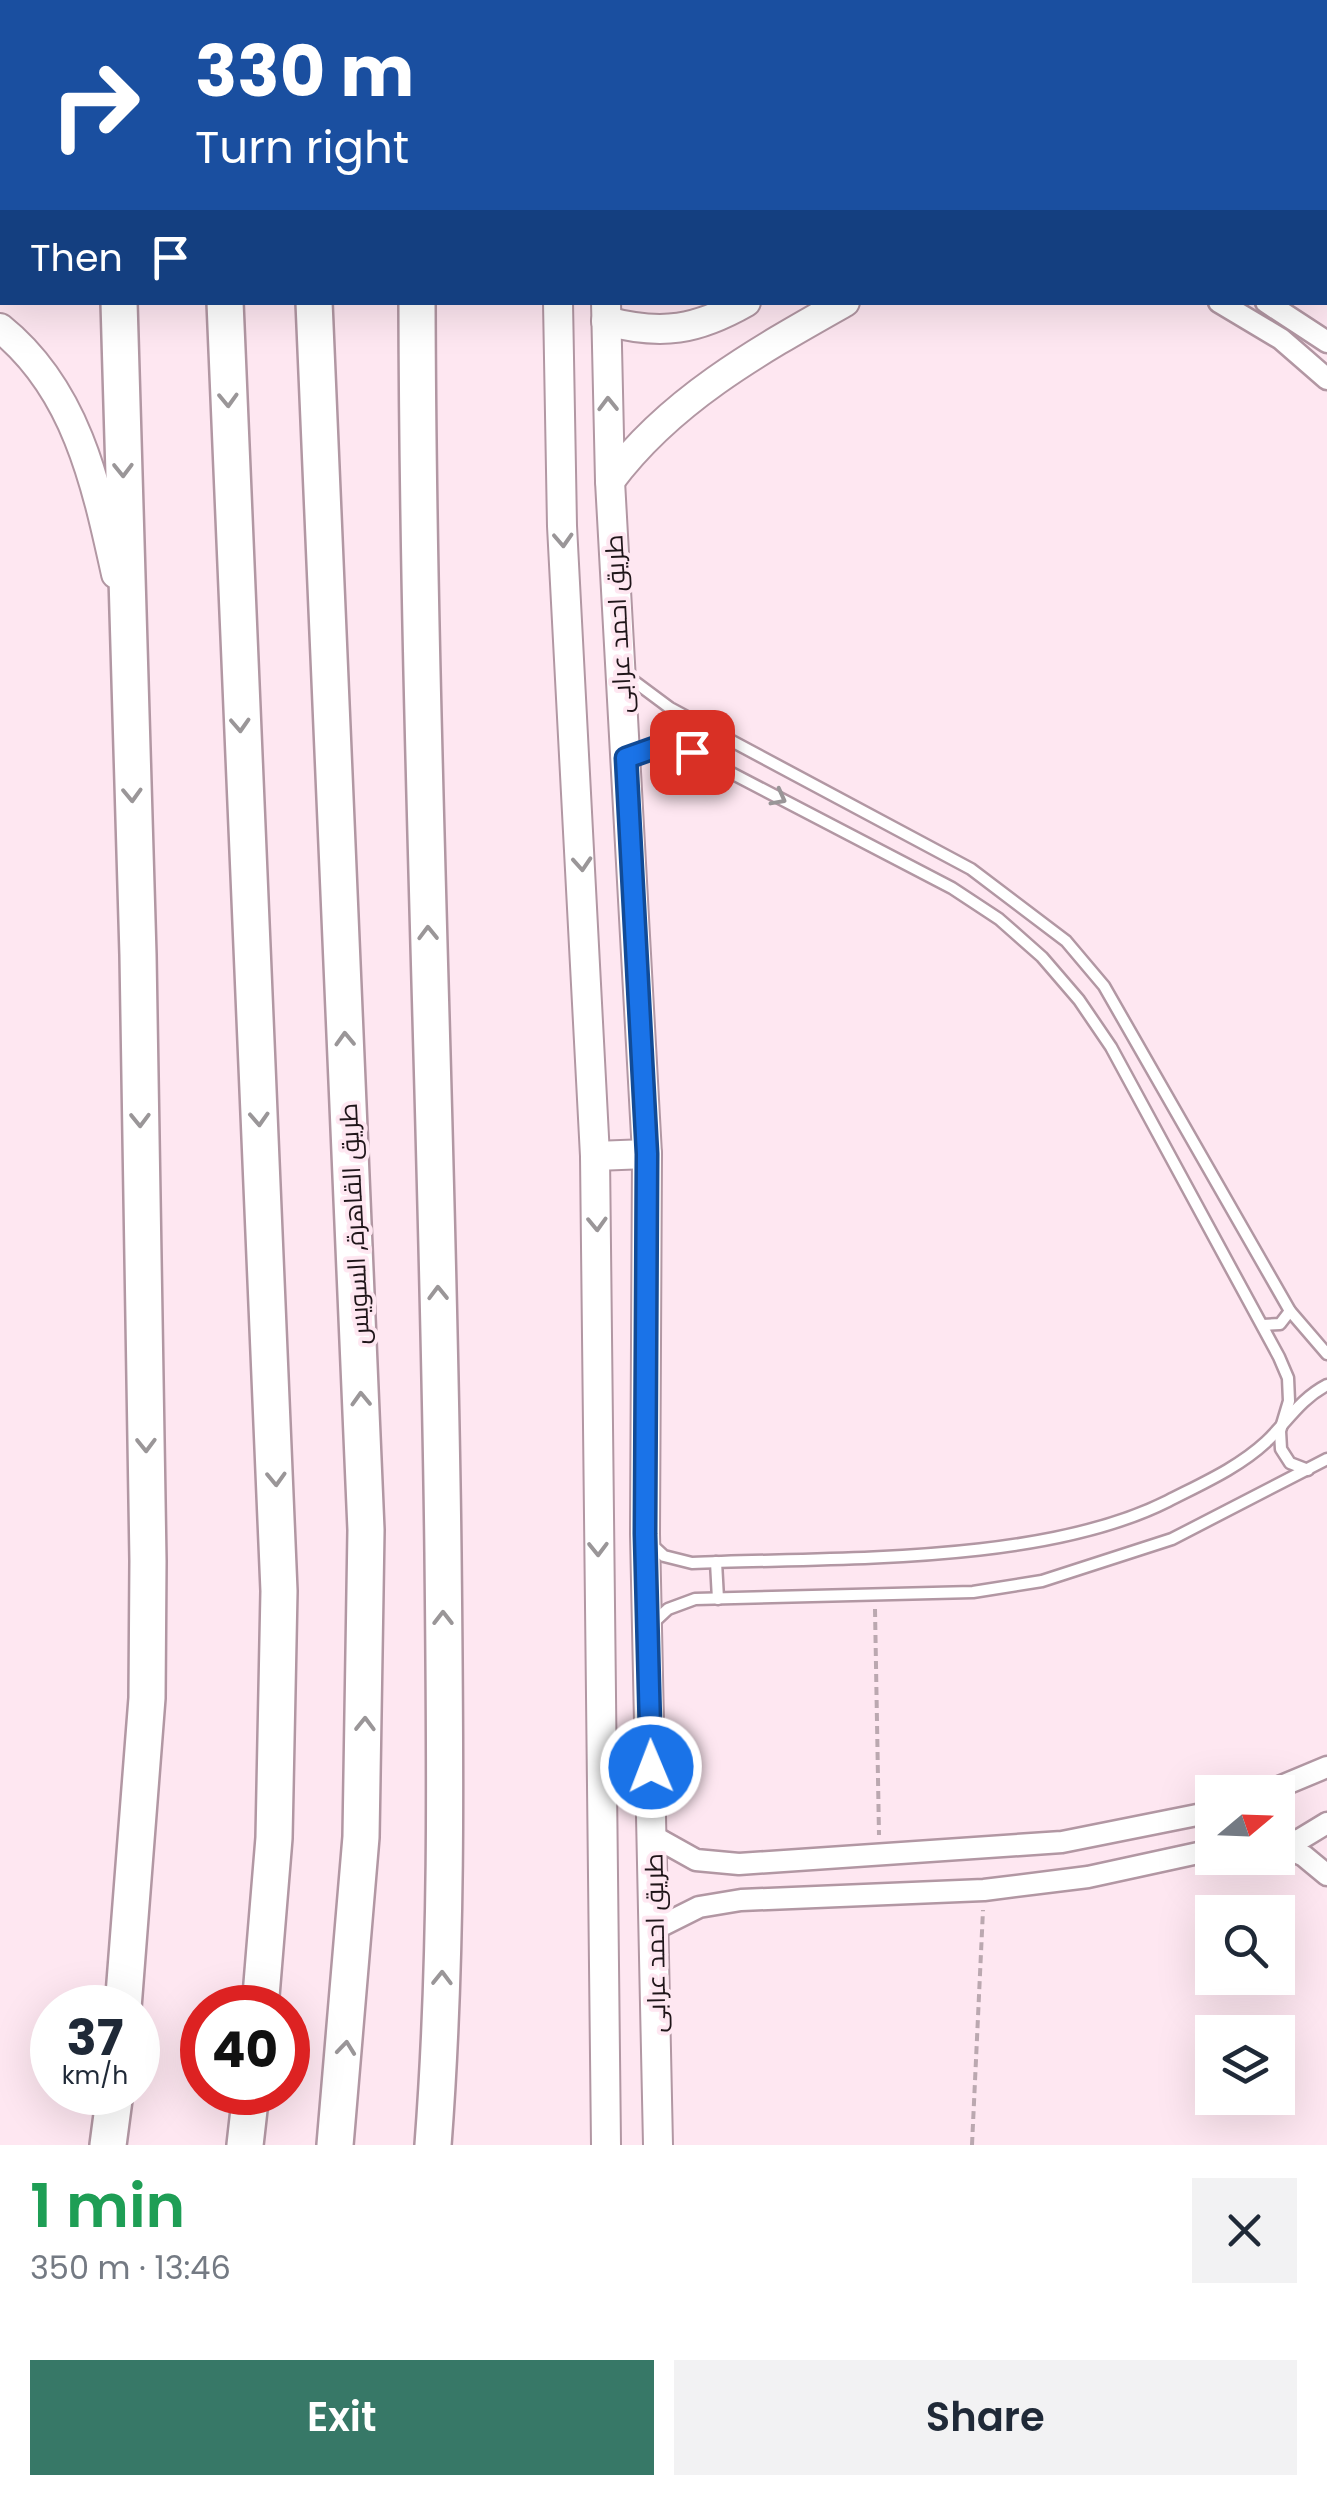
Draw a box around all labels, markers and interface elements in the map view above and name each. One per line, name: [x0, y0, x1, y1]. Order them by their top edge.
text: 330 m: [195, 22, 414, 121]
icon: right: [30, 40, 160, 170]
text: Turn right: [195, 116, 409, 179]
icon: arrive: [143, 230, 198, 285]
text: Then: [30, 231, 123, 284]
one-way arrow: [217, 392, 238, 408]
one-way arrow: [597, 395, 619, 410]
one-way arrow: [113, 462, 134, 478]
one-way arrow: [552, 532, 573, 548]
street label: طريق احمد عرابى: [596, 534, 641, 714]
pin: [650, 710, 735, 795]
one-way arrow: [229, 717, 250, 733]
icon: arrive: [665, 725, 720, 780]
one-way arrow: [769, 786, 787, 806]
one-way arrow: [122, 787, 143, 803]
one-way arrow: [571, 857, 592, 873]
one-way arrow: [418, 924, 439, 940]
one-way arrow: [335, 1031, 356, 1047]
street label: طريق القاهرة, السويس: [331, 1102, 378, 1346]
one-way arrow: [130, 1112, 151, 1128]
one-way arrow: [248, 1112, 269, 1128]
one-way arrow: [586, 1217, 607, 1233]
one-way arrow: [427, 1284, 448, 1300]
one-way arrow: [351, 1390, 372, 1406]
one-way arrow: [135, 1437, 156, 1453]
one-way arrow: [265, 1471, 286, 1487]
one-way arrow: [588, 1542, 609, 1558]
one-way arrow: [432, 1609, 454, 1624]
one-way arrow: [355, 1715, 376, 1731]
position arrow: [599, 1715, 703, 1819]
north arrow: [1195, 1775, 1295, 1875]
map controls: [1195, 1775, 1295, 2115]
street label: طريق احمد عرابى: [636, 1853, 675, 2033]
button: search: [1195, 1895, 1295, 1995]
one-way arrow: [432, 1969, 453, 1985]
speed limit sign: 40: [180, 1985, 310, 2115]
text: 37: [67, 2002, 124, 2073]
button: layers: [1195, 2015, 1295, 2115]
one-way arrow: [334, 2040, 356, 2056]
text: km/h: [62, 2058, 128, 2093]
text: 1 min: [30, 2164, 185, 2248]
button: close: [1192, 2178, 1297, 2283]
text: 350 m · 13:46: [30, 2245, 231, 2290]
button: Exit: [30, 2360, 654, 2475]
button: Share: [674, 2360, 1297, 2475]

